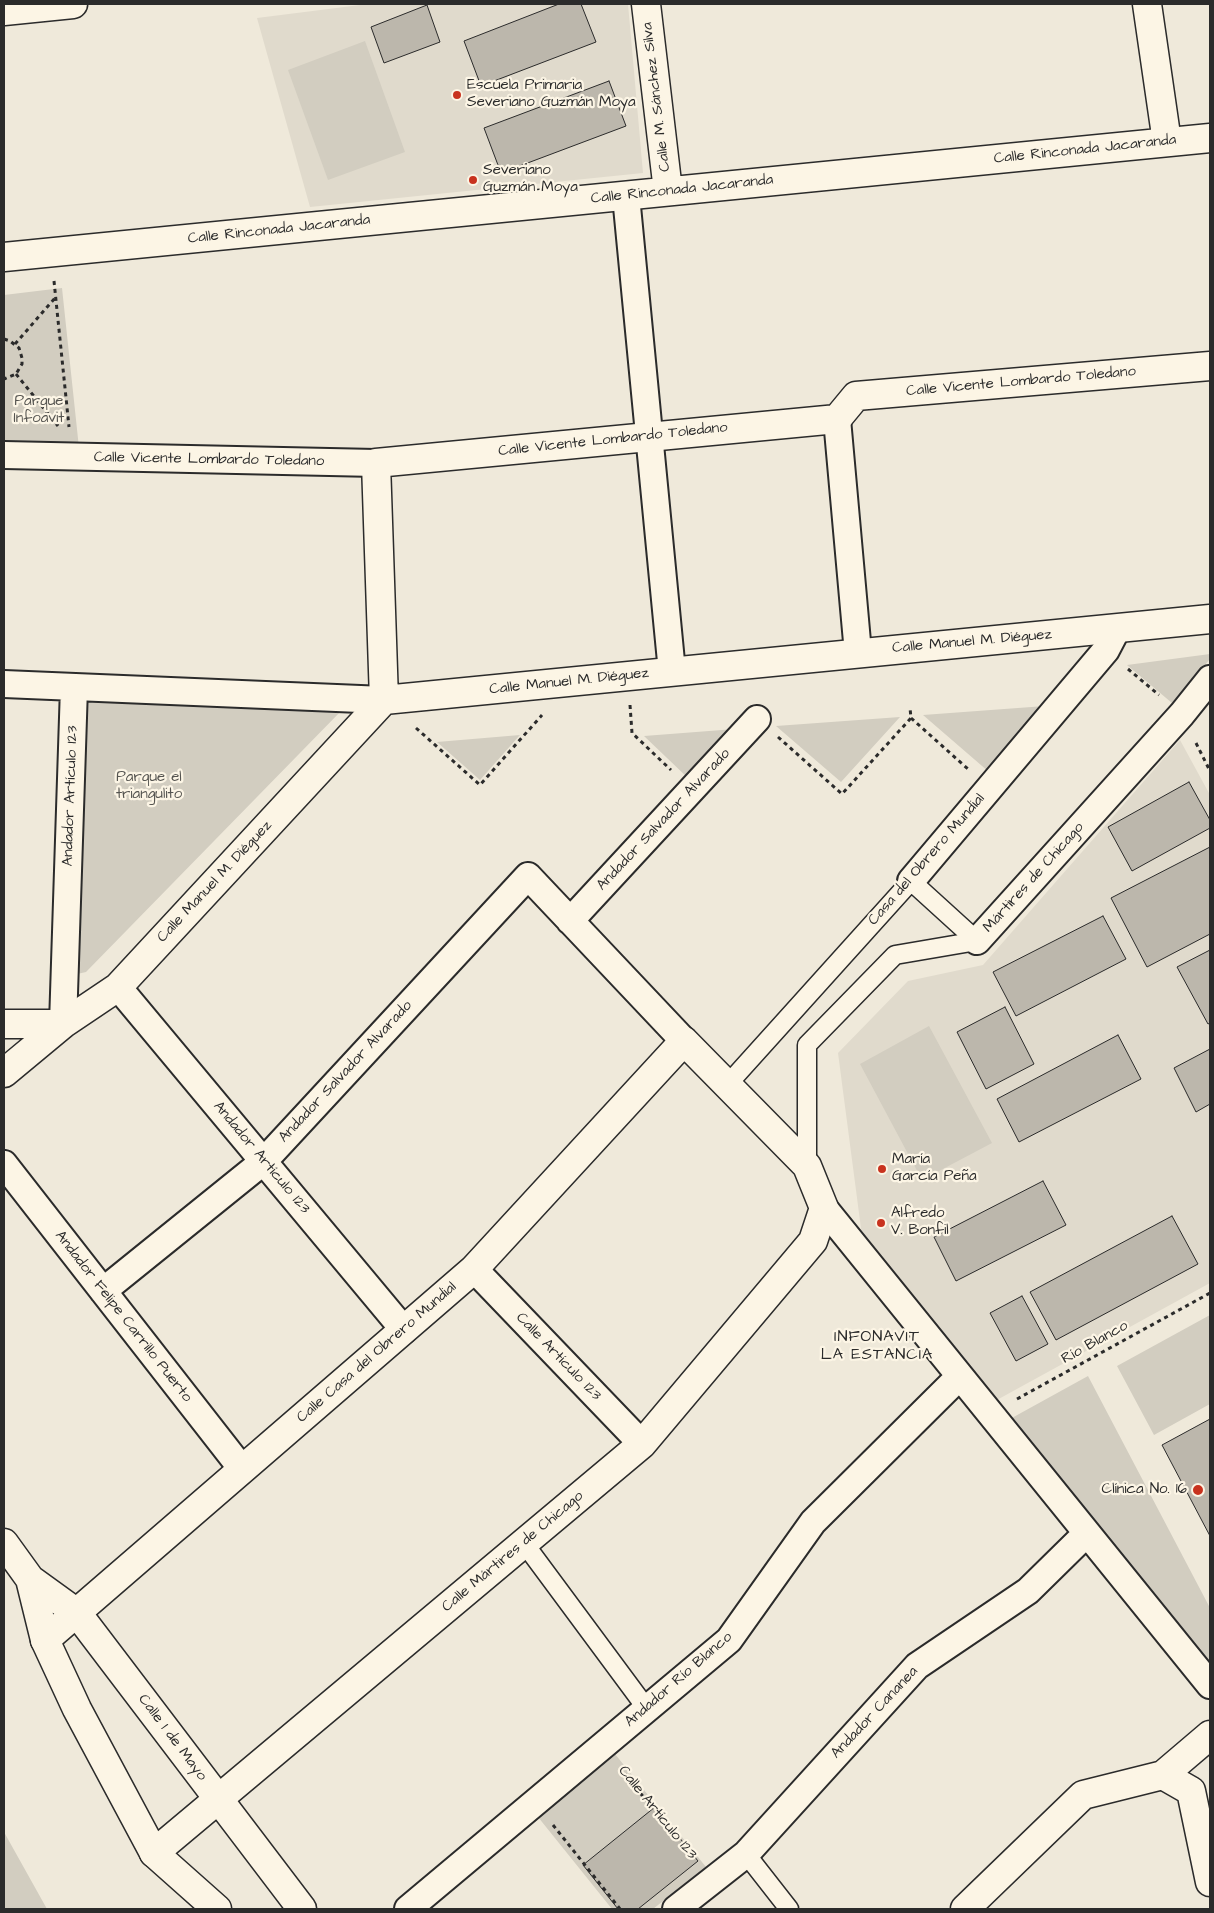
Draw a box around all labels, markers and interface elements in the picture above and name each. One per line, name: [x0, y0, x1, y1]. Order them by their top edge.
street label: Calle M. Sánchez Silva: [639, 21, 675, 173]
place label: Escuela Primaria Severiano Guzmán Moya: [467, 77, 636, 112]
marker: Escuela Primaria Severiano Guzmán Moya: [451, 89, 463, 101]
street label: Calle Rinconada Jacaranda: [993, 131, 1177, 169]
place label: Severiano Guzmán Moya: [483, 162, 578, 197]
street label: Calle Rinconada Jacaranda: [590, 171, 774, 209]
marker: Severiano Guzmán Moya: [467, 174, 479, 186]
street label: Calle Rinconada Jacaranda: [187, 211, 371, 249]
street label: Calle Vicente Lombardo Toledano: [905, 363, 1137, 401]
park label: Parque Infoavit: [14, 393, 64, 428]
street label: Calle Vicente Lombardo Toledano: [497, 419, 729, 461]
street label: Calle Vicente Lombardo Toledano: [94, 449, 324, 471]
street label: Calle Manuel M. Diéguez: [891, 626, 1053, 658]
street label: Calle Manuel M. Diéguez: [488, 665, 650, 699]
street label: Andador Artículo 123: [60, 725, 82, 867]
street label: Andador Salvador Alvarado: [593, 745, 735, 895]
park label: Parque el triangulito: [116, 769, 182, 804]
street label: Casa del Obrero Mundial: [865, 790, 989, 930]
street label: Calle Manuel M. Diéguez: [154, 817, 276, 947]
street label: Mártires de Chicago: [980, 819, 1088, 937]
street label: Andador Salvador Alvarado: [275, 997, 417, 1147]
street label: Andador Artículo 123: [209, 1098, 313, 1218]
place label: María García Peña: [892, 1151, 977, 1186]
marker: María García Peña: [876, 1163, 888, 1175]
place label: Alfredo V. Bonfil: [891, 1205, 949, 1240]
marker: Alfredo V. Bonfil: [875, 1217, 887, 1229]
street label: Andador Felipe Carrillo Puerto: [50, 1228, 196, 1406]
street label: Calle Casa del Obrero Mundial: [293, 1279, 461, 1427]
street label: Calle Artículo 123: [511, 1309, 605, 1405]
street label: Río Blanco: [1058, 1317, 1132, 1369]
district label: INFONAVIT LA ESTANCIA: [819, 1328, 935, 1366]
place label: Clínica No. 16: [1102, 1481, 1187, 1499]
marker: Clínica No. 16: [1191, 1483, 1205, 1497]
street label: Calle Mártires de Chicago: [439, 1488, 587, 1616]
street label: Andador Río Blanco: [622, 1628, 736, 1732]
street label: Andador Cananea: [828, 1663, 922, 1763]
street label: Calle 1 de Mayo: [134, 1691, 210, 1785]
street label: Calle Artículo 123: [614, 1763, 700, 1863]

